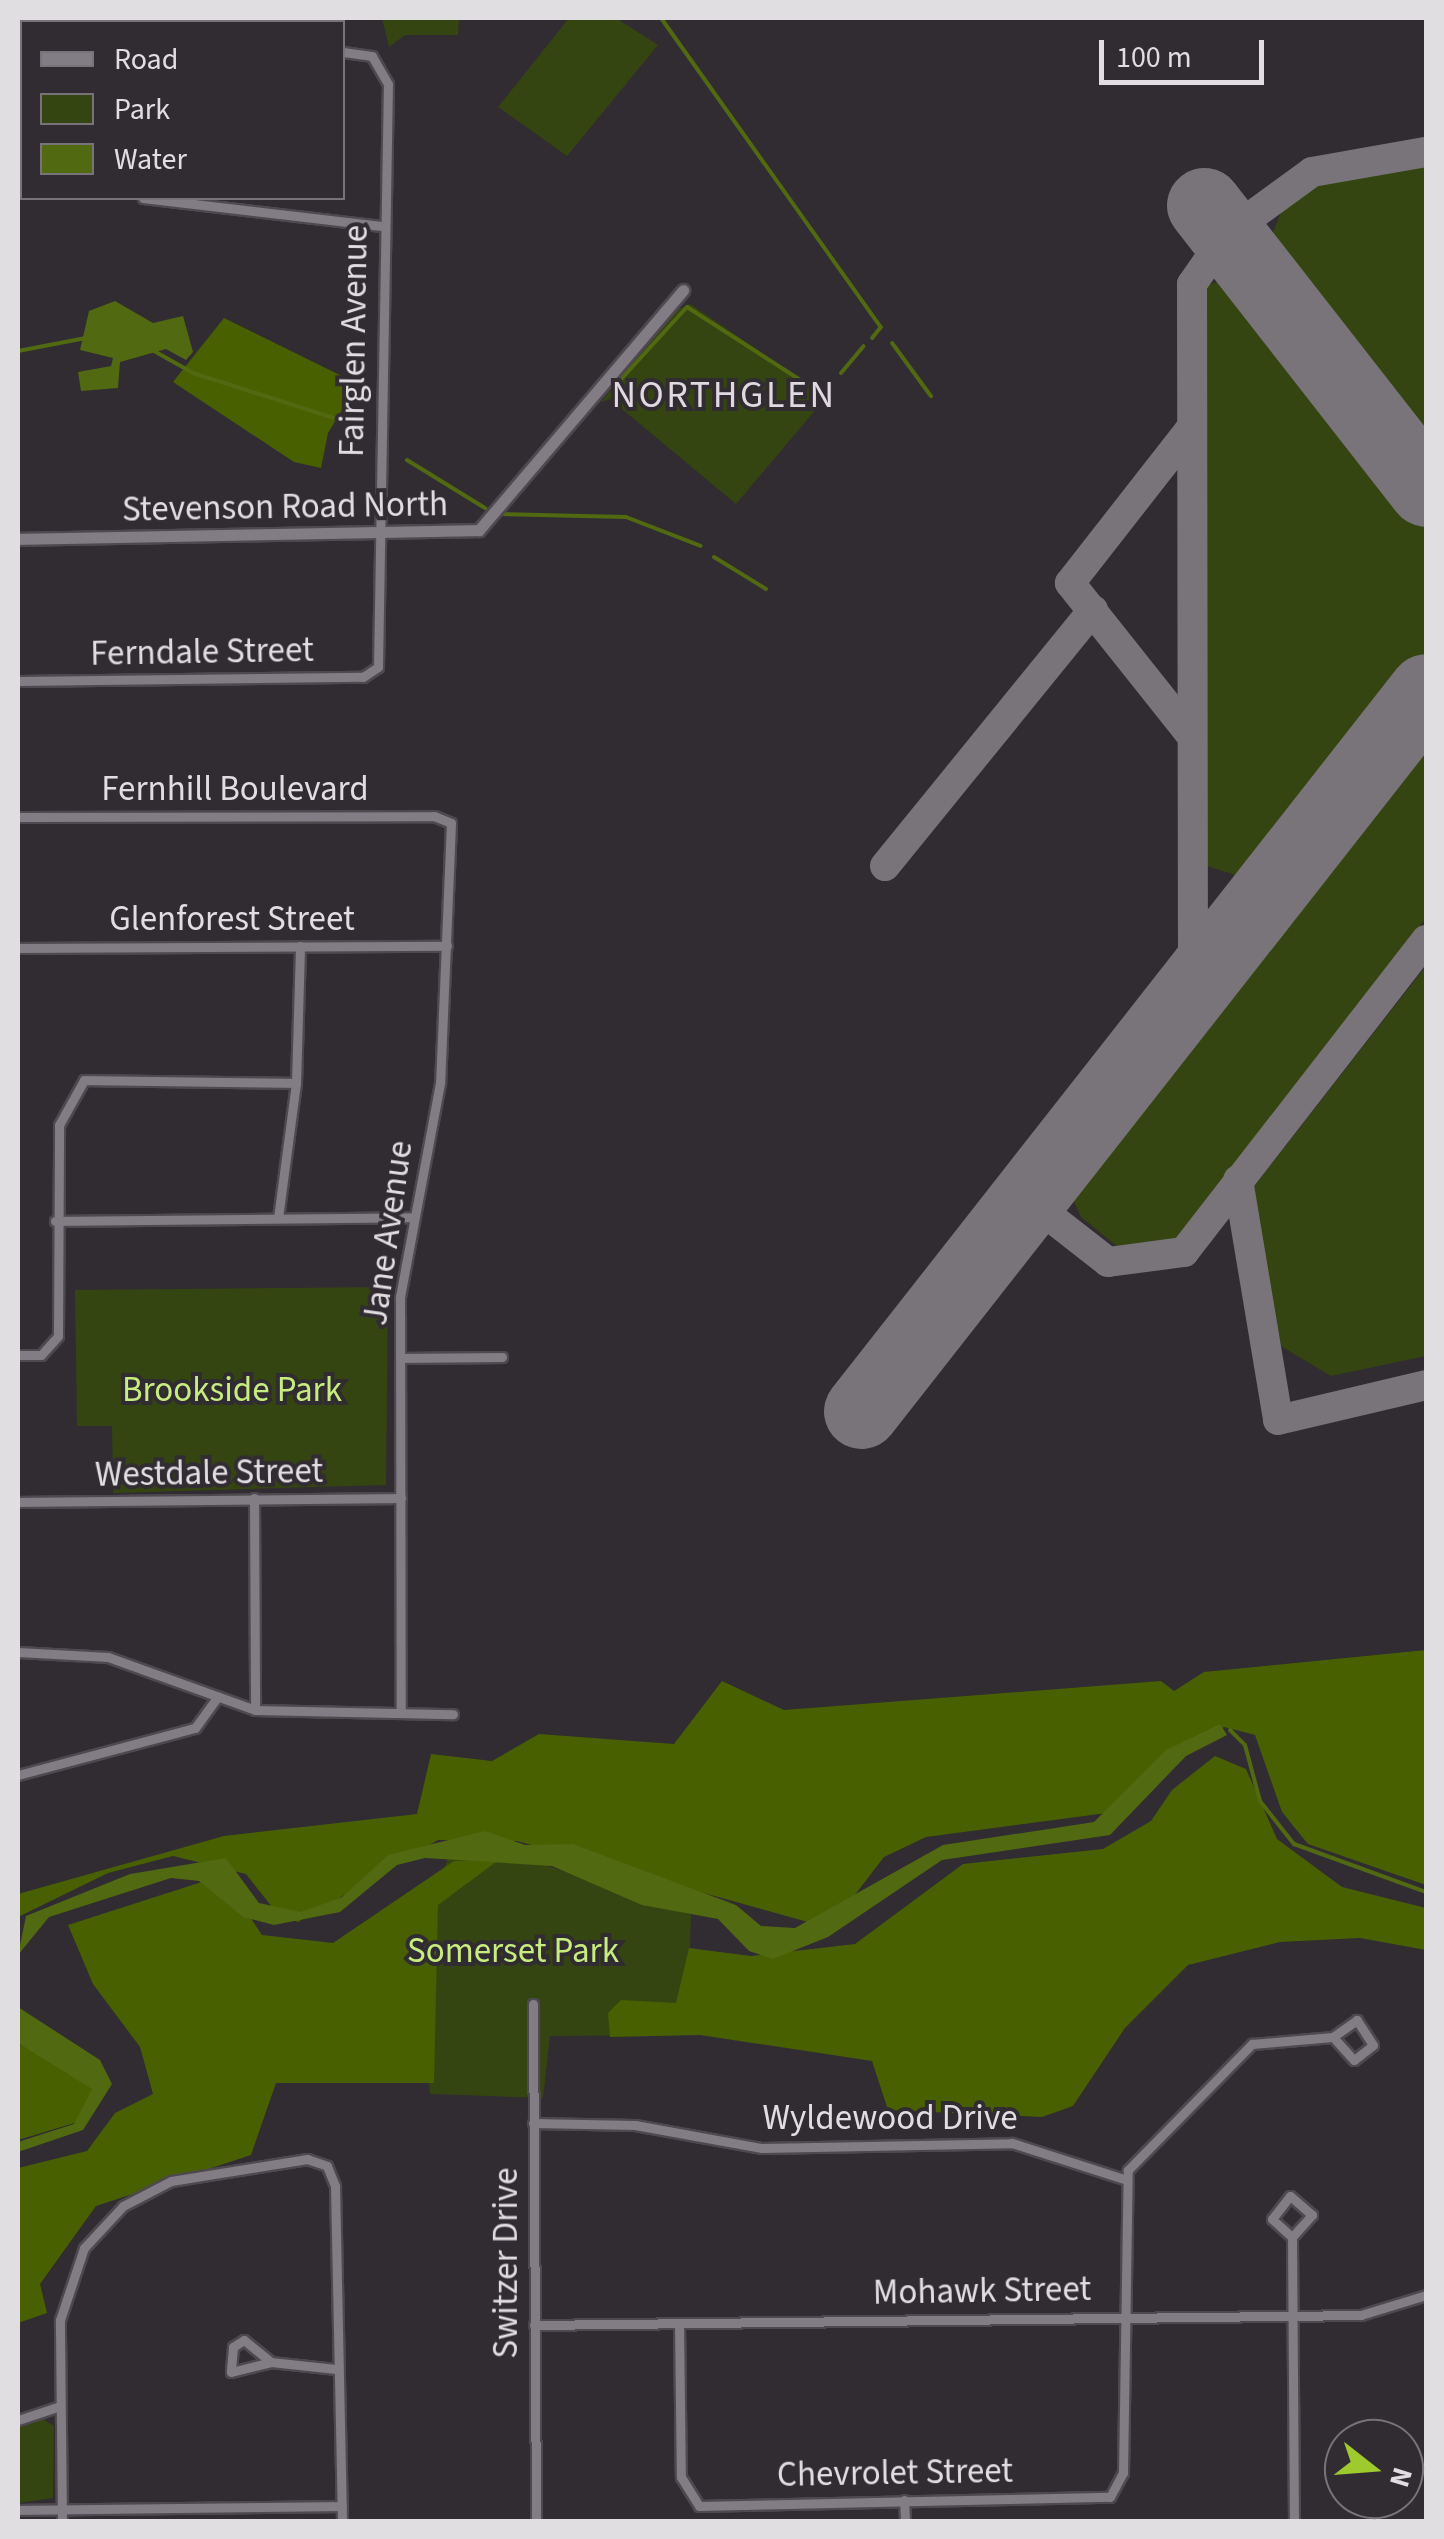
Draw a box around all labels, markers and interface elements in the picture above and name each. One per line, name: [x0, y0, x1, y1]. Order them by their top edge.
legend: [20, 20, 345, 200]
scale bar: [1104, 20, 1269, 82]
text: 100 m: [1116, 36, 1192, 79]
text: Road: [114, 38, 178, 81]
text: Park: [114, 88, 170, 131]
text: Water: [114, 138, 187, 181]
street label: Fairglen Avenue: [331, 225, 377, 457]
district label: NORTHGLEN: [611, 373, 837, 419]
street label: Stevenson Road North: [122, 483, 448, 531]
street label: Ferndale Street: [90, 629, 314, 675]
street label: Fernhill Boulevard: [101, 768, 369, 810]
street label: Glenforest Street: [109, 898, 355, 940]
street label: Jane Avenue: [354, 1138, 422, 1328]
park label: Brookside Park: [122, 1369, 342, 1411]
street label: Westdale Street: [95, 1450, 323, 1496]
park label: Somerset Park: [407, 1930, 619, 1972]
street label: Wyldewood Drive: [762, 2097, 1018, 2139]
street label: Switzer Drive: [485, 2167, 527, 2359]
street label: Mohawk Street: [873, 2268, 1091, 2314]
north arrow: [1324, 2419, 1424, 2519]
street label: Chevrolet Street: [777, 2450, 1013, 2496]
text: N: [1379, 2462, 1423, 2492]

